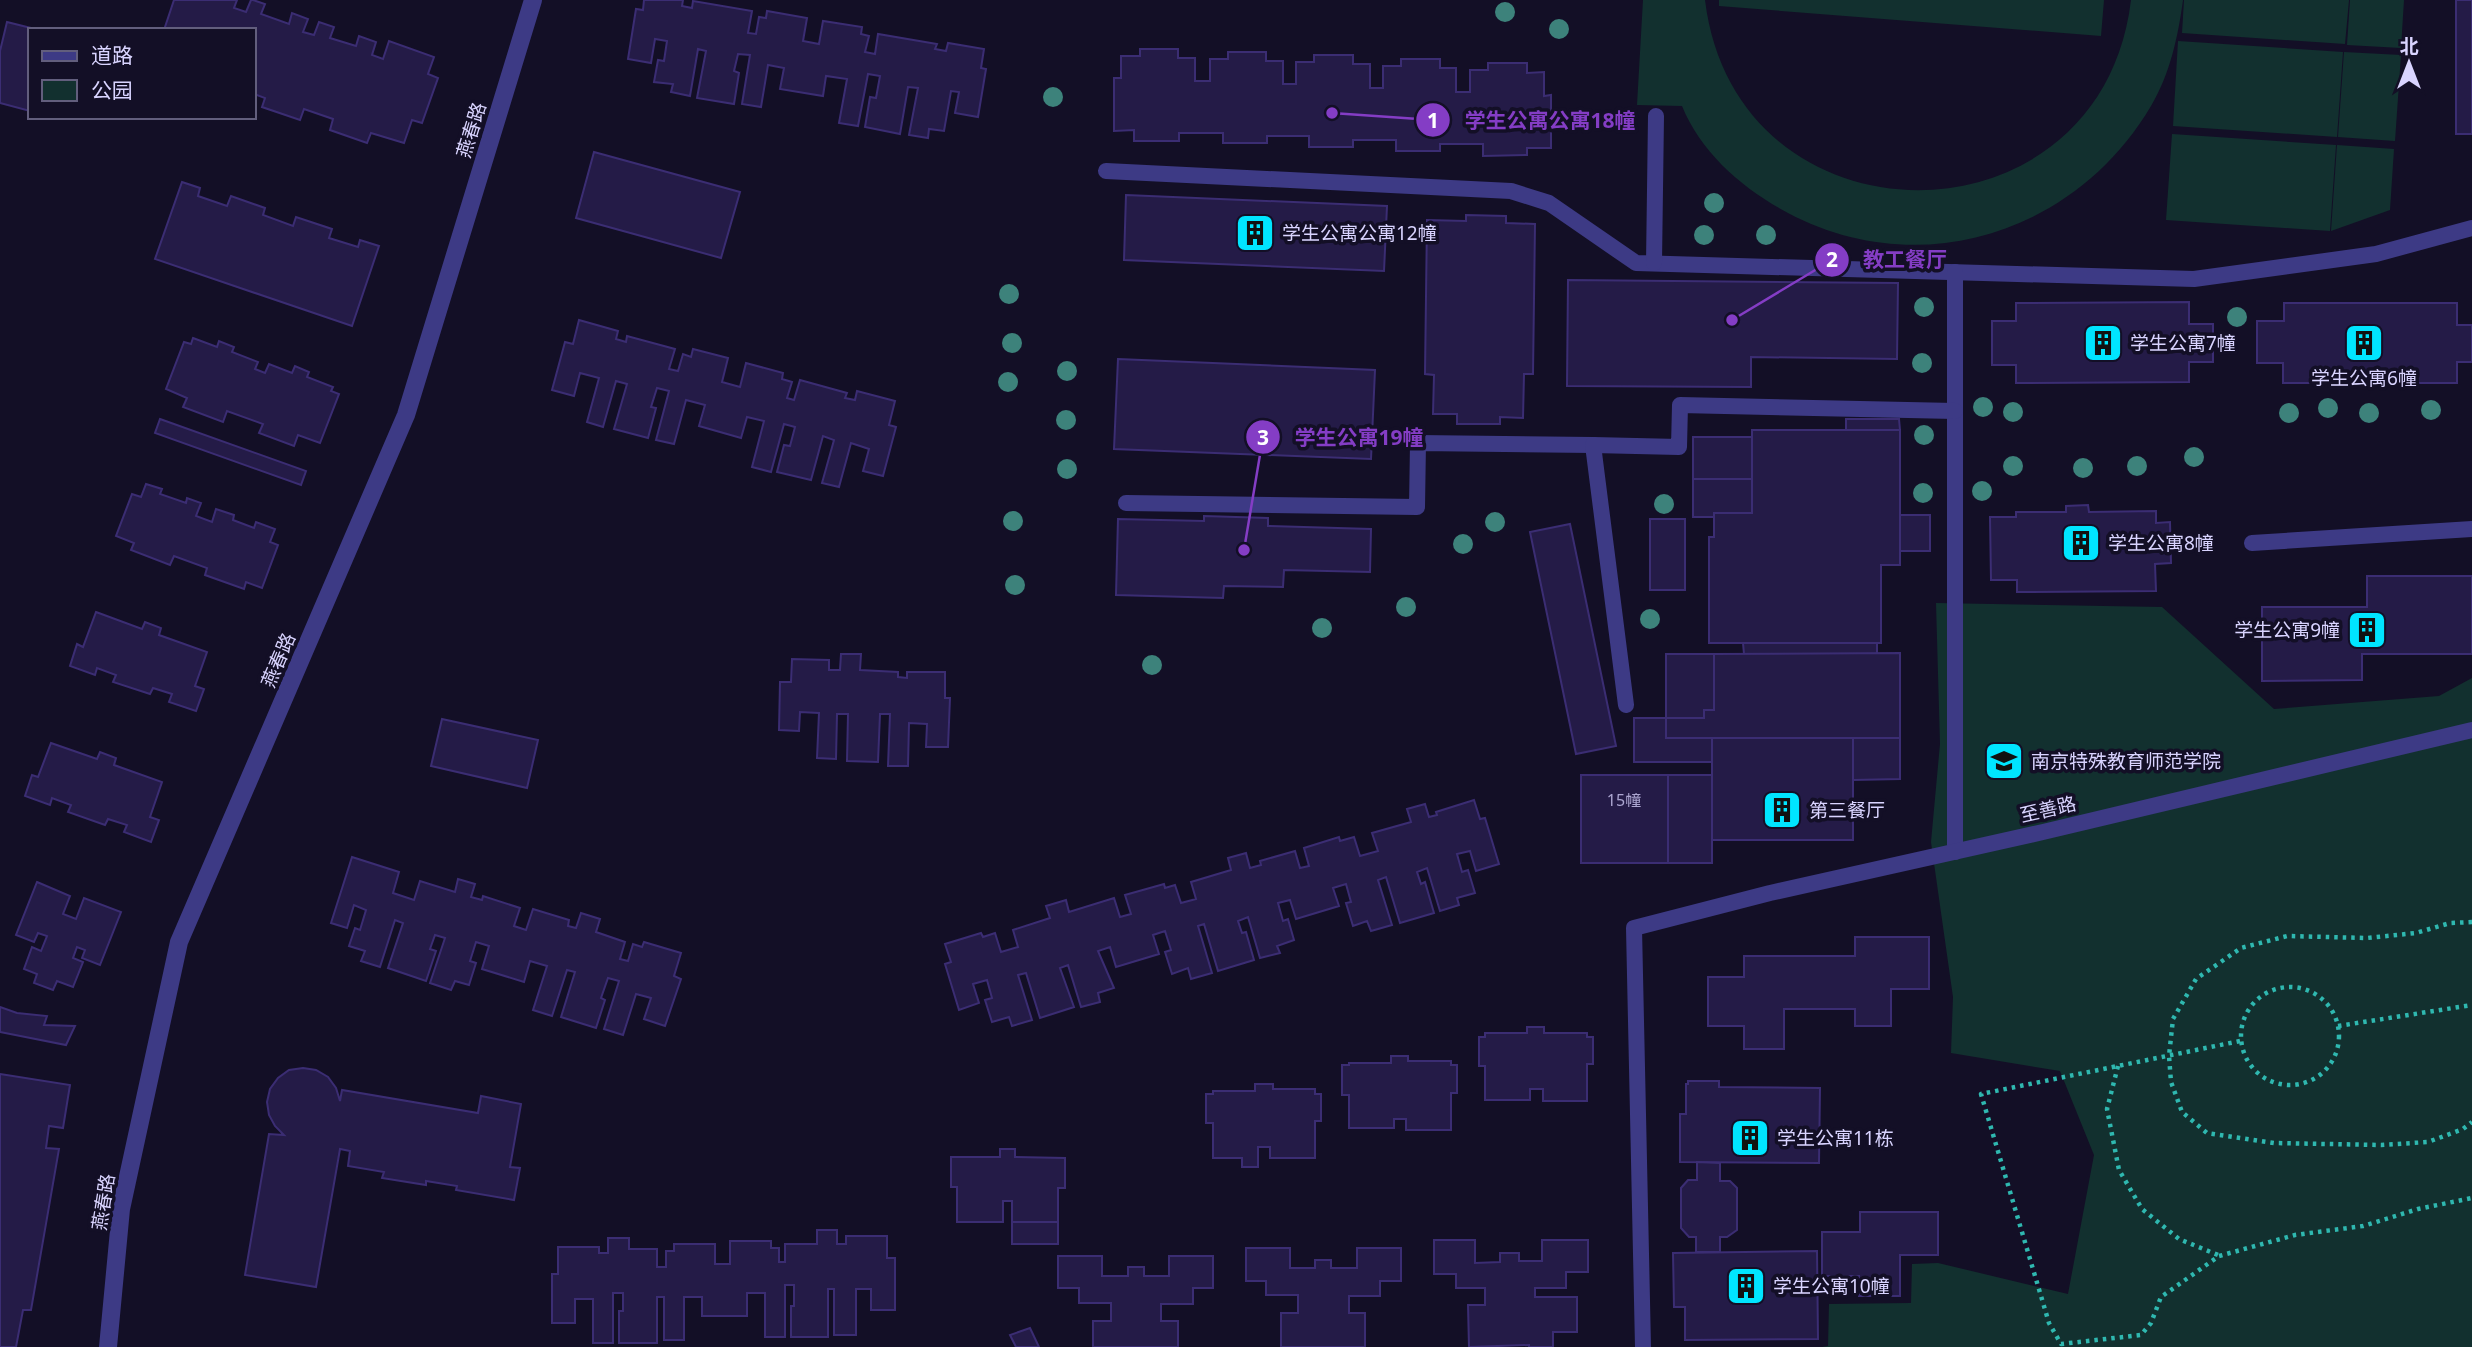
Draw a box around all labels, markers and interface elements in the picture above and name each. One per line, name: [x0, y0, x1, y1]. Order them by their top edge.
legend: [28, 28, 256, 119]
north arrow: [2374, 28, 2444, 98]
text: 北: [2399, 33, 2419, 59]
text: 道路: [91, 41, 133, 69]
text: 公园: [91, 76, 133, 104]
street label: 燕春路: [450, 99, 492, 161]
callout: 学生公寓公寓18幢: [1416, 99, 1650, 141]
text: 1: [1427, 106, 1439, 134]
text: 学生公寓公寓18幢: [1464, 106, 1636, 134]
building icon: 学生公寓公寓12幢: [1234, 212, 1276, 254]
place label: 学生公寓公寓12幢: [1282, 220, 1437, 246]
callout: 教工餐厅: [1814, 239, 1961, 281]
text: 2: [1826, 245, 1838, 273]
text: 教工餐厅: [1863, 245, 1947, 273]
building icon: 学生公寓7幢: [2082, 322, 2124, 364]
building icon: 学生公寓6幢: [2343, 322, 2385, 364]
place label: 学生公寓7幢: [2130, 330, 2236, 356]
place label: 学生公寓6幢: [2311, 365, 2417, 391]
callout: 学生公寓19幢: [1245, 416, 1437, 458]
text: 3: [1257, 423, 1269, 451]
text: 学生公寓19幢: [1294, 423, 1424, 451]
building icon: 学生公寓8幢: [2060, 522, 2102, 564]
place label: 学生公寓8幢: [2108, 530, 2214, 556]
building icon: 学生公寓9幢: [2346, 609, 2388, 651]
place label: 学生公寓9幢: [2234, 617, 2340, 643]
street label: 燕春路: [255, 629, 301, 691]
school or university icon: 南京特殊教育师范学院: [1983, 740, 2025, 782]
place label: 南京特殊教育师范学院: [2031, 748, 2221, 774]
house number: 15幢: [1607, 789, 1641, 811]
building icon: 第三餐厅: [1761, 789, 1803, 831]
street label: 至善路: [2017, 790, 2079, 828]
place label: 第三餐厅: [1809, 797, 1885, 823]
building icon: 学生公寓11栋: [1729, 1117, 1771, 1159]
place label: 学生公寓11栋: [1777, 1125, 1894, 1151]
street label: 燕春路: [86, 1172, 120, 1232]
building icon: 学生公寓10幢: [1725, 1265, 1767, 1307]
place label: 学生公寓10幢: [1773, 1273, 1890, 1299]

